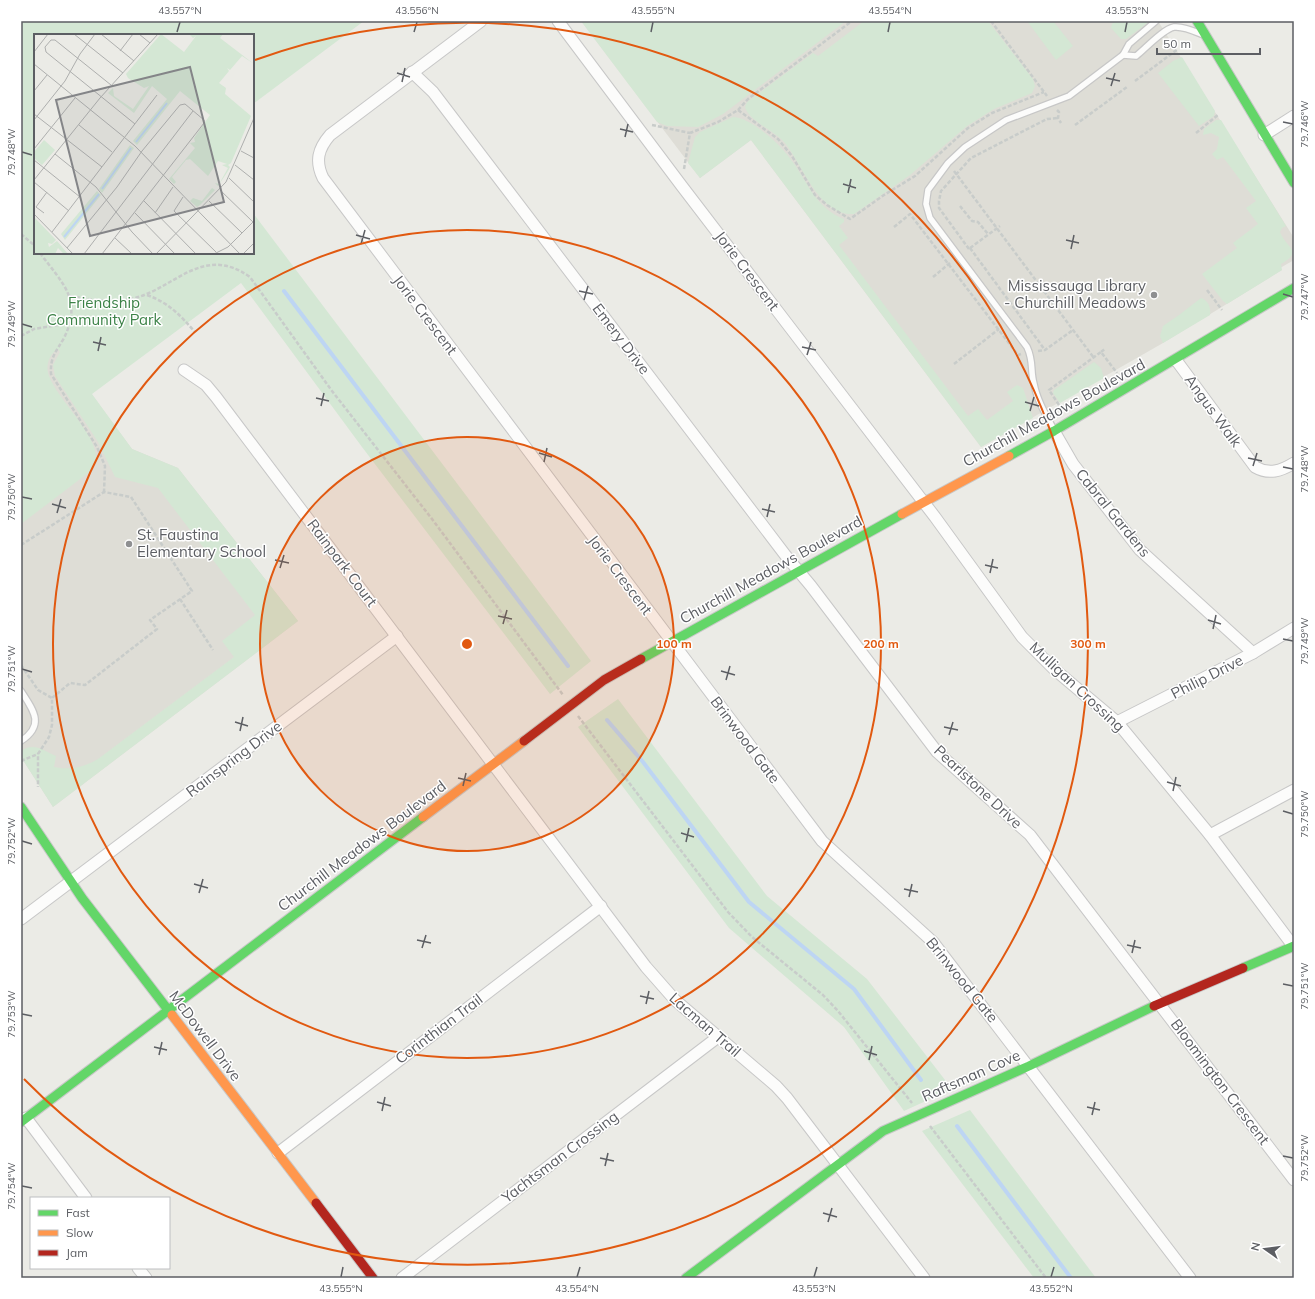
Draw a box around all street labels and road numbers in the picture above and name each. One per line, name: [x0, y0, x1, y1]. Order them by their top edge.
street label: Jorie Crescent: [711, 227, 784, 314]
street label: Jorie Crescent: [389, 271, 462, 358]
street label: Emery Drive: [588, 299, 654, 378]
street label: Churchill Meadows Boulevard: [959, 354, 1148, 471]
street label: Angus Walk: [1181, 371, 1246, 451]
street label: Cabral Gardens: [1072, 465, 1155, 561]
street label: Churchill Meadows Boulevard: [676, 511, 865, 628]
street label: Rainpark Court: [303, 515, 382, 610]
street label: Jorie Crescent: [584, 531, 657, 618]
street label: Mulligan Crossing: [1026, 638, 1129, 736]
street label: Philip Drive: [1168, 650, 1246, 703]
street label: Brinwood Gate: [706, 692, 784, 787]
street label: Rainspring Drive: [182, 716, 285, 801]
street label: Pearlstone Drive: [930, 741, 1026, 832]
street label: Churchill Meadows Boulevard: [274, 776, 450, 915]
street label: Brinwood Gate: [922, 933, 1003, 1026]
street label: McDowell Drive: [165, 987, 246, 1085]
street label: Lacman Trail: [666, 988, 745, 1061]
street label: Corinthian Trail: [391, 989, 486, 1068]
street label: Bloomington Crescent: [1167, 1015, 1274, 1148]
street label: Raftsman Cove: [919, 1045, 1023, 1106]
street label: Yachtsman Crossing: [497, 1107, 622, 1207]

